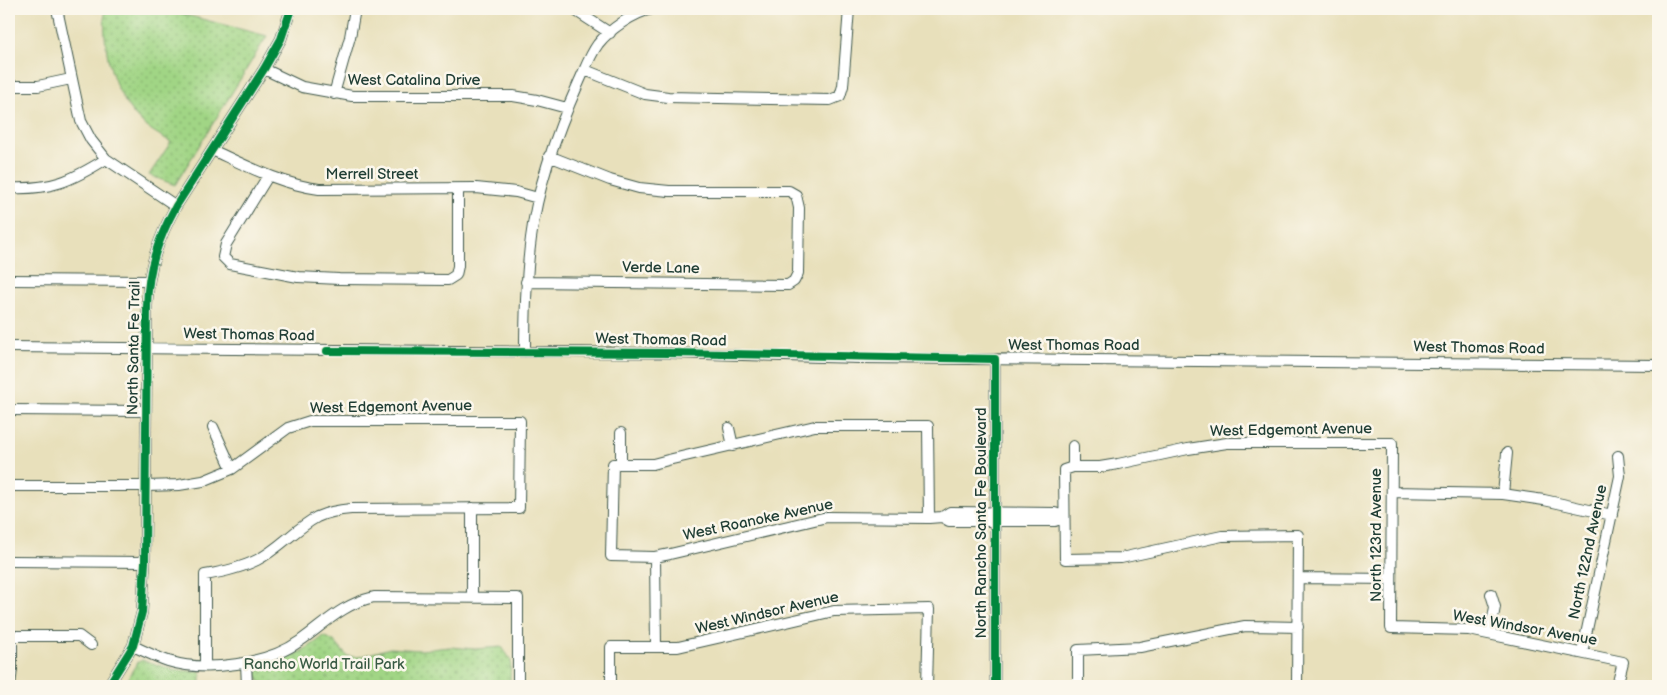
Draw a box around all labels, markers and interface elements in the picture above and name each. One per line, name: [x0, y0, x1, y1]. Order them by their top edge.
street label: West Catalina Drive: [348, 71, 480, 90]
street label: Merrell Street: [326, 165, 419, 184]
street label: Verde Lane: [622, 258, 700, 278]
street label: North Santa Fe Trail: [123, 281, 145, 415]
street label: West Thomas Road: [183, 324, 315, 346]
street label: West Thomas Road: [595, 329, 727, 351]
street label: West Thomas Road: [1008, 336, 1140, 355]
street label: West Thomas Road: [1413, 337, 1545, 359]
street label: West Edgemont Avenue: [310, 396, 472, 418]
street label: North Rancho Santa Fe Boulevard: [972, 408, 991, 638]
street label: West Edgemont Avenue: [1210, 419, 1372, 441]
street label: North 123rd Avenue: [1367, 468, 1386, 602]
street label: North 122nd Avenue: [1564, 483, 1612, 621]
street label: West Roanoke Avenue: [681, 495, 835, 545]
street label: West Windsor Avenue: [693, 587, 841, 639]
street label: West Windsor Avenue: [1451, 606, 1599, 650]
park label: Rancho World Trail Park: [244, 655, 405, 674]

